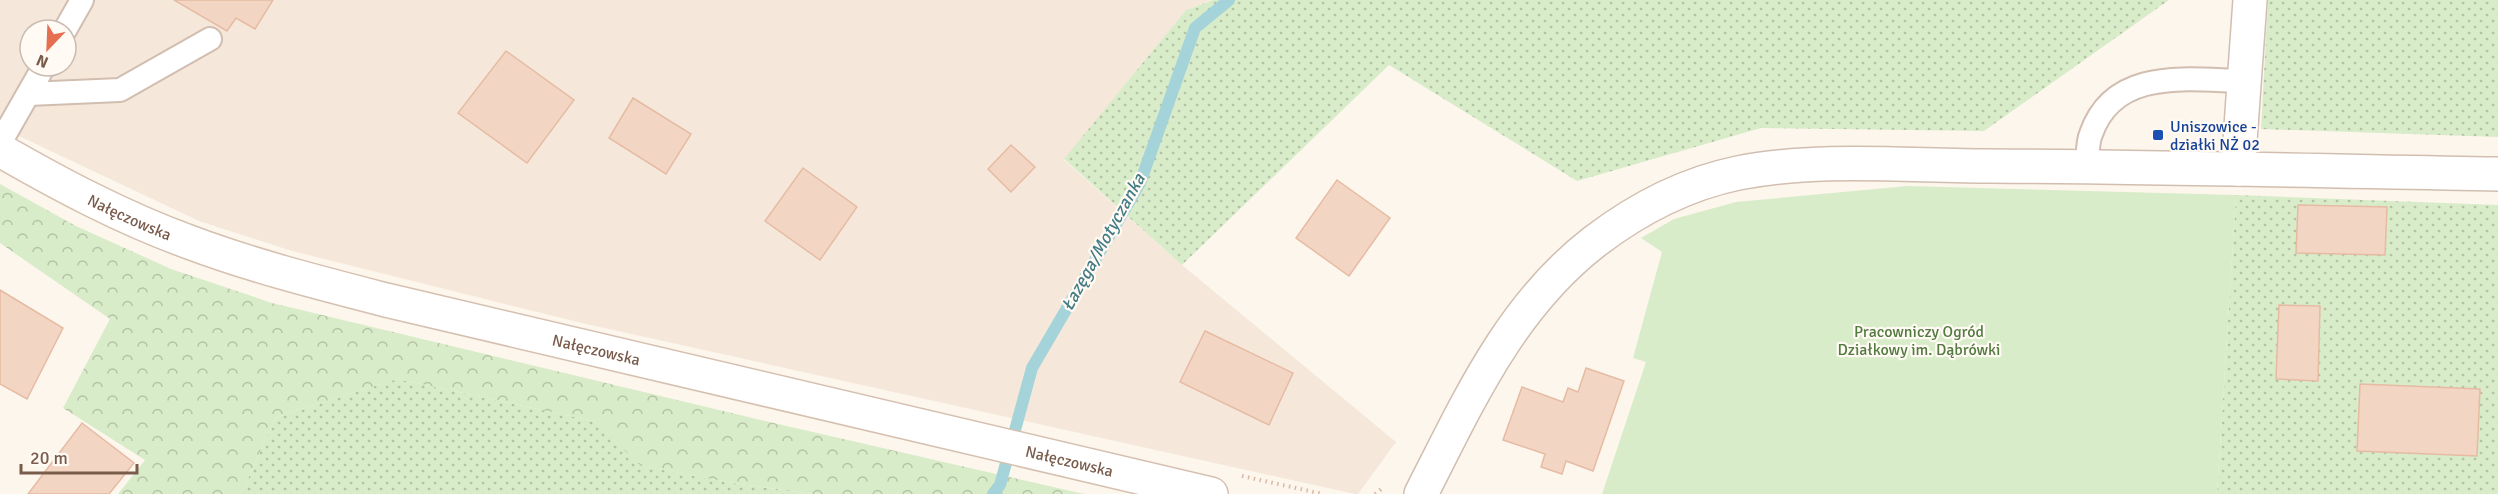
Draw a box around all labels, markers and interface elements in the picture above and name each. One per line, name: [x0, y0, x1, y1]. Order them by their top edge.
north arrow: [18, 18, 78, 78]
text: N: [33, 50, 52, 72]
place label: Uniszowice - działki NŻ 02: [2170, 117, 2260, 155]
marker: Uniszowice - działki NŻ 02: [2151, 128, 2165, 142]
water label: Łazęga/Motyczanka: [1056, 169, 1150, 314]
street label: Nałęczowska: [84, 190, 174, 245]
park label: Pracowniczy Ogród Działkowy im. Dąbrówki: [1838, 322, 2000, 360]
street label: Nałęczowska: [550, 330, 642, 370]
scale bar: [21, 437, 136, 475]
street label: Nałęczowska: [1023, 442, 1115, 482]
text: 20 m: [30, 447, 68, 469]

